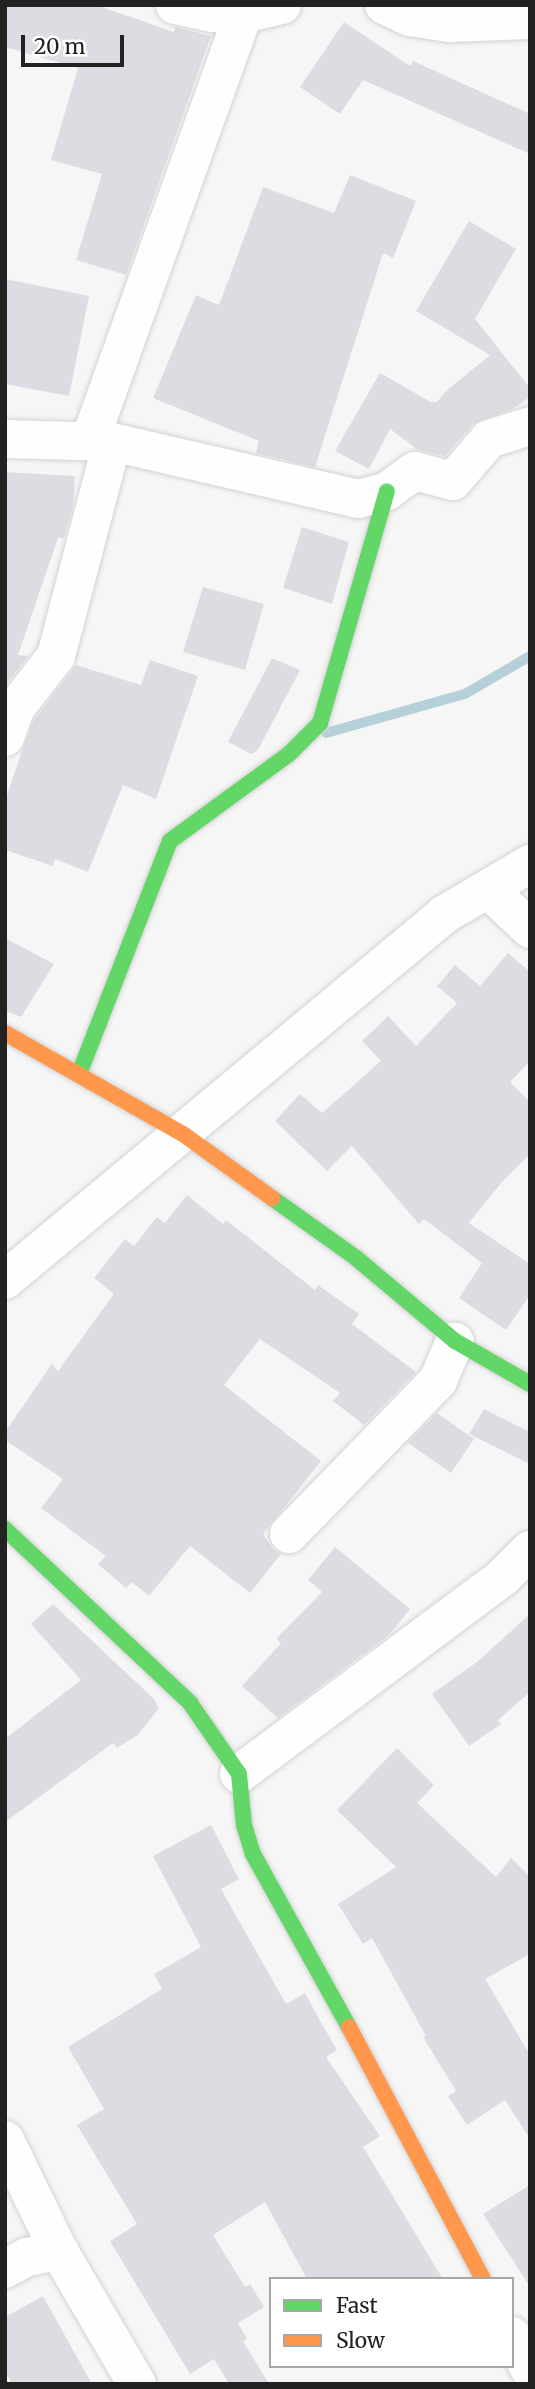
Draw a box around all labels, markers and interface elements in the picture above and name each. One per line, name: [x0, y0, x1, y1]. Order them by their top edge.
scale bar: [24, 21, 128, 65]
text: 20 m: [34, 33, 85, 60]
legend: [269, 2277, 514, 2368]
text: Fast: [336, 2292, 378, 2319]
text: Slow: [336, 2327, 385, 2354]

